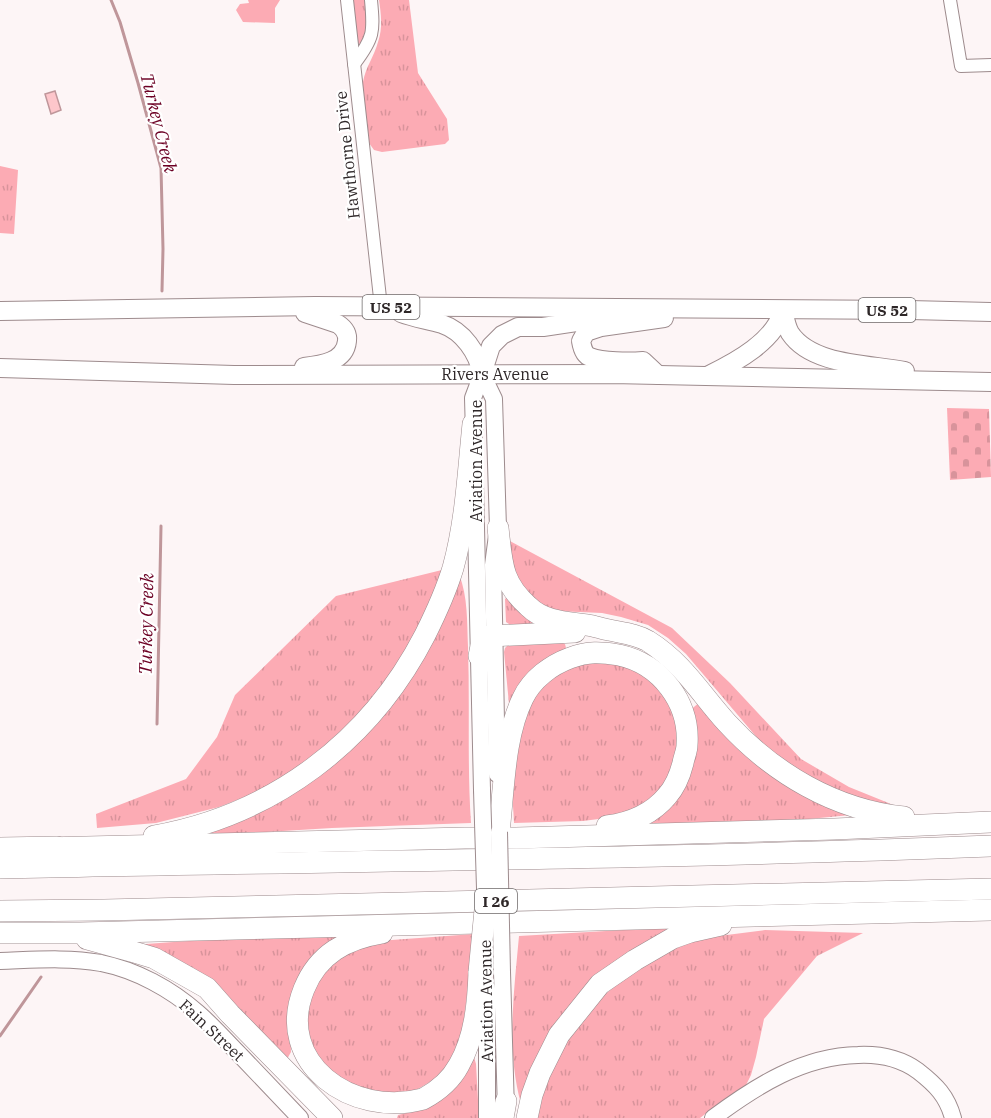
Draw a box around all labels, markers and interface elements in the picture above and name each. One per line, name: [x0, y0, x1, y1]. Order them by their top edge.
water label: Turkey Creek: [136, 71, 183, 176]
street label: Hawthorne Drive: [330, 90, 364, 220]
road number: US 52: [362, 295, 420, 319]
road number: US 52: [858, 298, 916, 322]
street label: Rivers Avenue: [441, 364, 549, 384]
street label: Aviation Avenue: [466, 400, 486, 522]
water label: Turkey Creek: [134, 572, 158, 675]
road number: I 26: [475, 889, 517, 913]
street label: Aviation Avenue: [475, 940, 497, 1062]
street label: Fain Street: [175, 995, 249, 1066]

